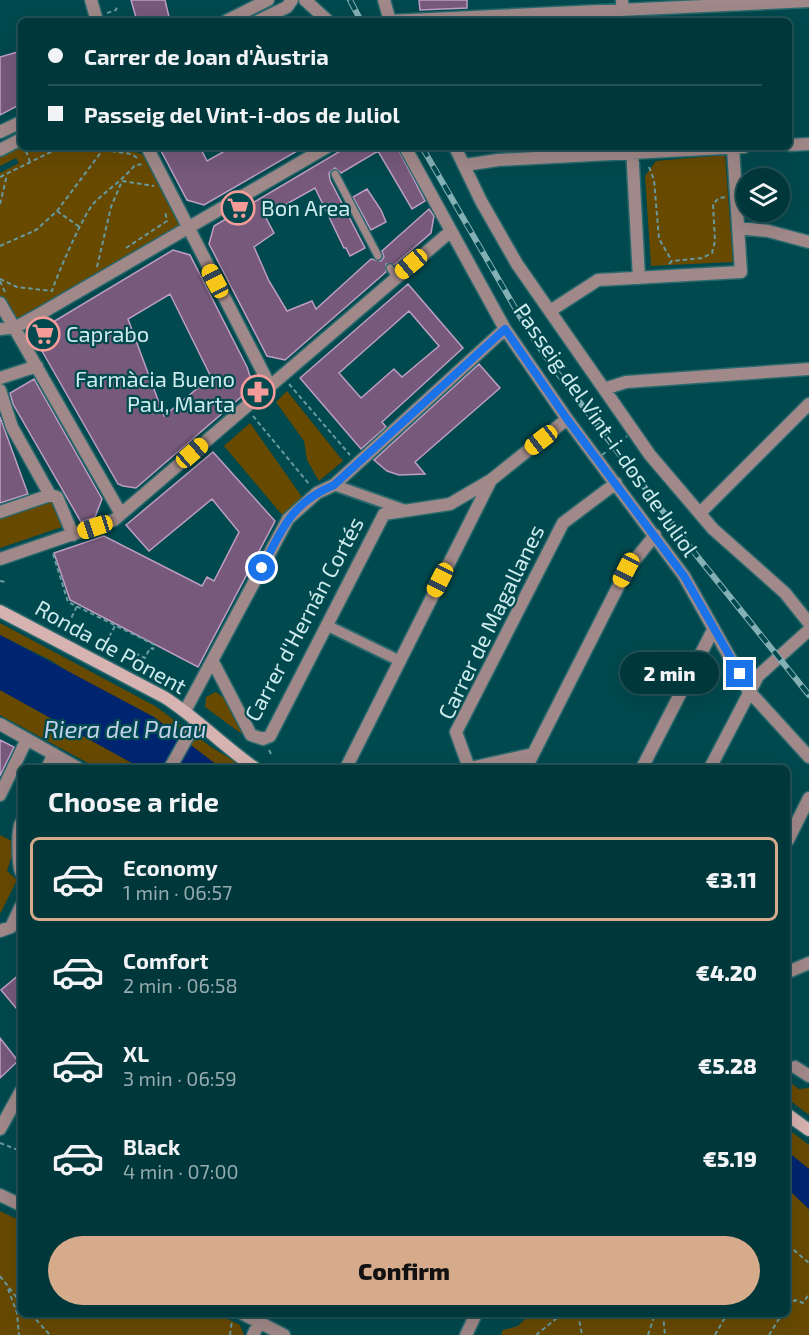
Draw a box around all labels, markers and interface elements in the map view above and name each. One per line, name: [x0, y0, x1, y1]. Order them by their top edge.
text: Carrer de Joan d'Àustria: [84, 43, 329, 69]
text: Passeig del Vint-i-dos de Juliol: [84, 101, 400, 127]
map controls: [736, 168, 790, 222]
button: layers: [736, 168, 790, 222]
supermarket icon: Bon Area: [220, 190, 256, 226]
place label: Bon Area: [261, 194, 350, 220]
car: [391, 246, 431, 282]
car: [199, 261, 231, 301]
street label: Passeig del Vint-i-dos de Juliol: [509, 298, 705, 561]
supermarket icon: Caprabo: [25, 316, 61, 352]
place label: Caprabo: [66, 320, 149, 346]
place label: Farmàcia Bueno Pau, Marta: [75, 365, 235, 416]
pharmacy icon: Farmàcia Bueno Pau, Marta: [240, 374, 276, 410]
car: [521, 422, 561, 458]
car: [173, 434, 211, 472]
street label: Carrer d'Hernán Cortés: [238, 512, 368, 725]
car: [75, 513, 115, 541]
street label: Carrer de Magallanes: [432, 520, 548, 723]
car: [610, 550, 642, 590]
route start: [248, 554, 275, 581]
car: [424, 560, 456, 600]
street label: Ronda de Ponent: [31, 594, 192, 698]
callout: 2 min: [620, 653, 719, 695]
route end: [726, 660, 753, 687]
text: 2 min: [644, 661, 695, 685]
water label: Riera del Palau: [44, 714, 206, 743]
text: Choose a ride: [48, 785, 219, 817]
icon: car: [51, 852, 105, 906]
text: Economy: [123, 854, 218, 880]
text: €3.11: [706, 866, 757, 892]
text: 1 min · 06:57: [123, 880, 232, 904]
icon: car: [51, 945, 105, 999]
text: Comfort: [123, 947, 208, 973]
text: €4.20: [696, 959, 757, 985]
text: 2 min · 06:58: [123, 973, 238, 997]
icon: car: [51, 1038, 105, 1092]
text: XL: [123, 1040, 149, 1066]
text: €5.28: [698, 1052, 757, 1078]
text: 3 min · 06:59: [123, 1066, 237, 1090]
icon: car: [51, 1131, 105, 1185]
text: Black: [123, 1133, 180, 1159]
text: €5.19: [703, 1145, 757, 1171]
text: 4 min · 07:00: [123, 1159, 239, 1183]
button: Confirm: [48, 1236, 760, 1305]

